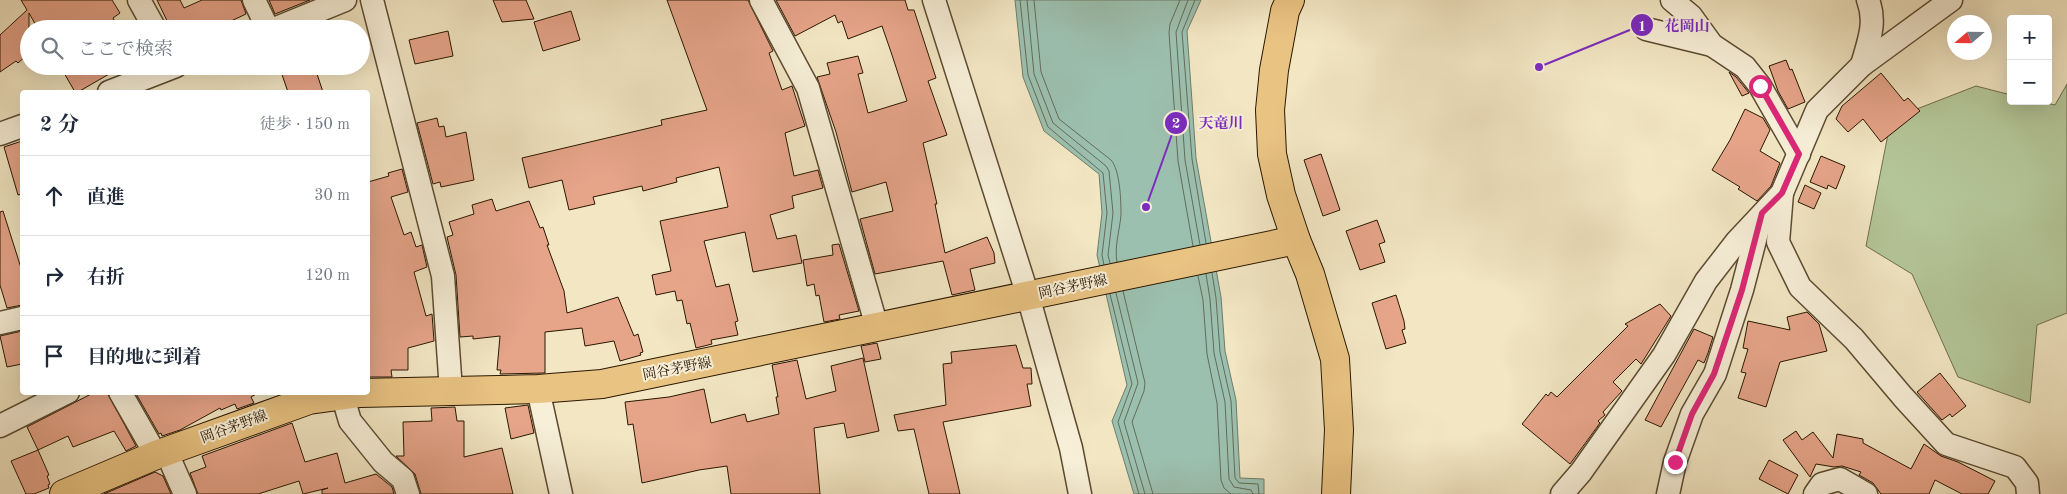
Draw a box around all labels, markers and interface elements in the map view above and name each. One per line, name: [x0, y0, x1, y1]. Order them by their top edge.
callout: 花岡山: [1630, 10, 1720, 40]
north arrow: [1947, 15, 1992, 60]
map controls: [2007, 15, 2052, 105]
button: +: [2007, 15, 2052, 60]
text: 花岡山: [1664, 18, 1710, 35]
search box: [20, 20, 370, 75]
text: 1: [1638, 20, 1646, 35]
icon: search: [38, 34, 66, 62]
text: ここで検索: [78, 41, 173, 60]
button: −: [2007, 60, 2052, 105]
route start: [1749, 75, 1772, 98]
callout: 天竜川: [1163, 108, 1253, 138]
text: 2 分: [40, 115, 79, 136]
text: 天竜川: [1198, 115, 1244, 132]
text: 徒歩 · 150 m: [260, 117, 350, 133]
text: 2: [1172, 117, 1180, 132]
icon: ahead: [40, 182, 68, 210]
text: 30 m: [314, 188, 350, 204]
text: 直進: [87, 189, 125, 208]
icon: right: [40, 262, 68, 290]
text: 120 m: [305, 268, 350, 284]
text: 右折: [87, 269, 125, 288]
street label: 岡谷茅野線: [1037, 272, 1109, 301]
icon: arrive: [40, 342, 68, 370]
text: 目的地に到着: [87, 349, 201, 368]
street label: 岡谷茅野線: [641, 354, 713, 383]
street label: 岡谷茅野線: [198, 408, 269, 446]
route end: [1664, 451, 1687, 474]

